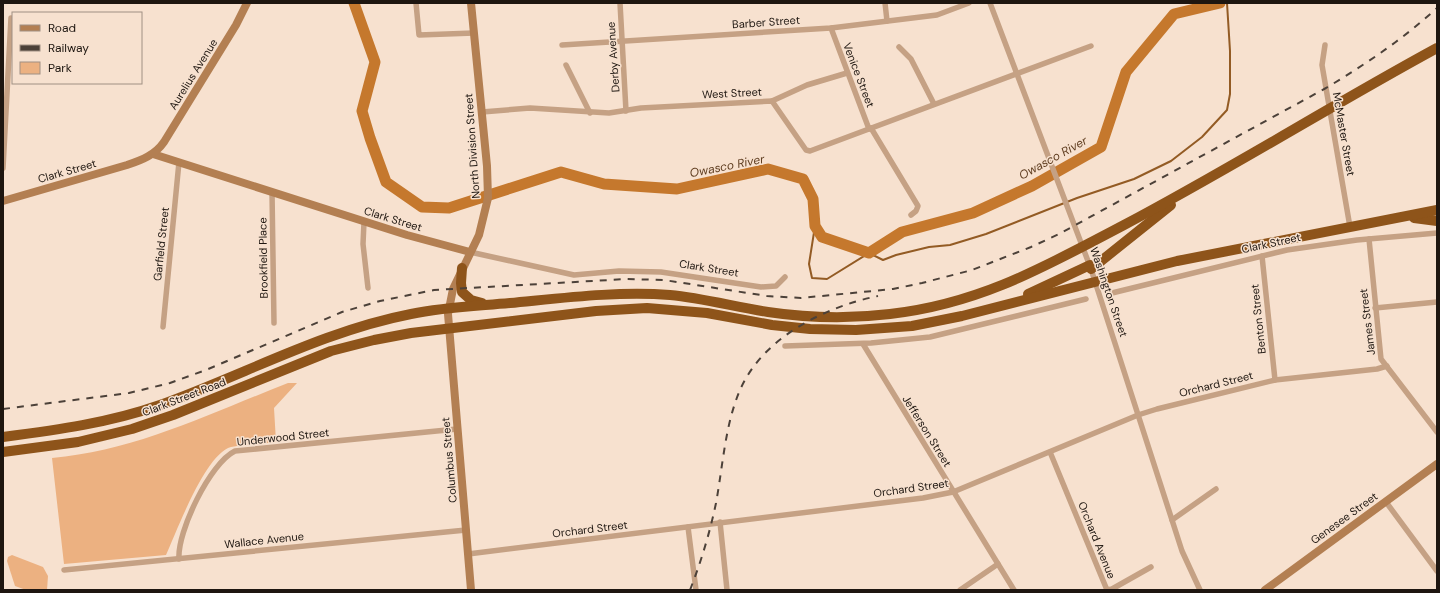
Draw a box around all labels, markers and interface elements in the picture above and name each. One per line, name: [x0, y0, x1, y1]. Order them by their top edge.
legend: [12, 12, 142, 84]
street label: Barber Street: [732, 13, 800, 31]
text: Road: [48, 20, 76, 36]
street label: Derby Avenue: [604, 21, 622, 93]
street label: Aurelius Avenue: [166, 36, 220, 112]
text: Railway: [48, 40, 89, 56]
street label: Venice Street: [840, 41, 878, 109]
text: Park: [48, 60, 72, 76]
street label: West Street: [702, 84, 762, 102]
street label: McMaster Street: [1330, 91, 1358, 177]
street label: North Division Street: [461, 93, 483, 199]
water label: Owasco River: [1016, 132, 1091, 183]
water label: Owasco River: [688, 151, 766, 181]
street label: Clark Street: [36, 156, 98, 186]
street label: Clark Street: [362, 204, 424, 234]
street label: Garfield Street: [150, 206, 172, 282]
street label: Brookfield Place: [255, 217, 271, 299]
street label: Clark Street: [1240, 230, 1302, 256]
street label: Washington Street: [1087, 245, 1131, 339]
street label: Clark Street: [678, 256, 740, 280]
street label: Benton Street: [1247, 283, 1269, 355]
street label: James Street: [1356, 288, 1378, 356]
street label: Orchard Street: [1178, 368, 1254, 400]
street label: Clark Street Road: [140, 375, 228, 419]
street label: Jefferson Street: [899, 393, 955, 469]
street label: Columbus Street: [438, 417, 460, 503]
street label: Underwood Street: [236, 425, 330, 449]
street label: Orchard Street: [872, 476, 950, 500]
street label: Genesee Street: [1308, 489, 1380, 547]
street label: Orchard Avenue: [1075, 499, 1119, 581]
street label: Orchard Street: [552, 517, 628, 541]
street label: Wallace Avenue: [224, 529, 304, 551]

